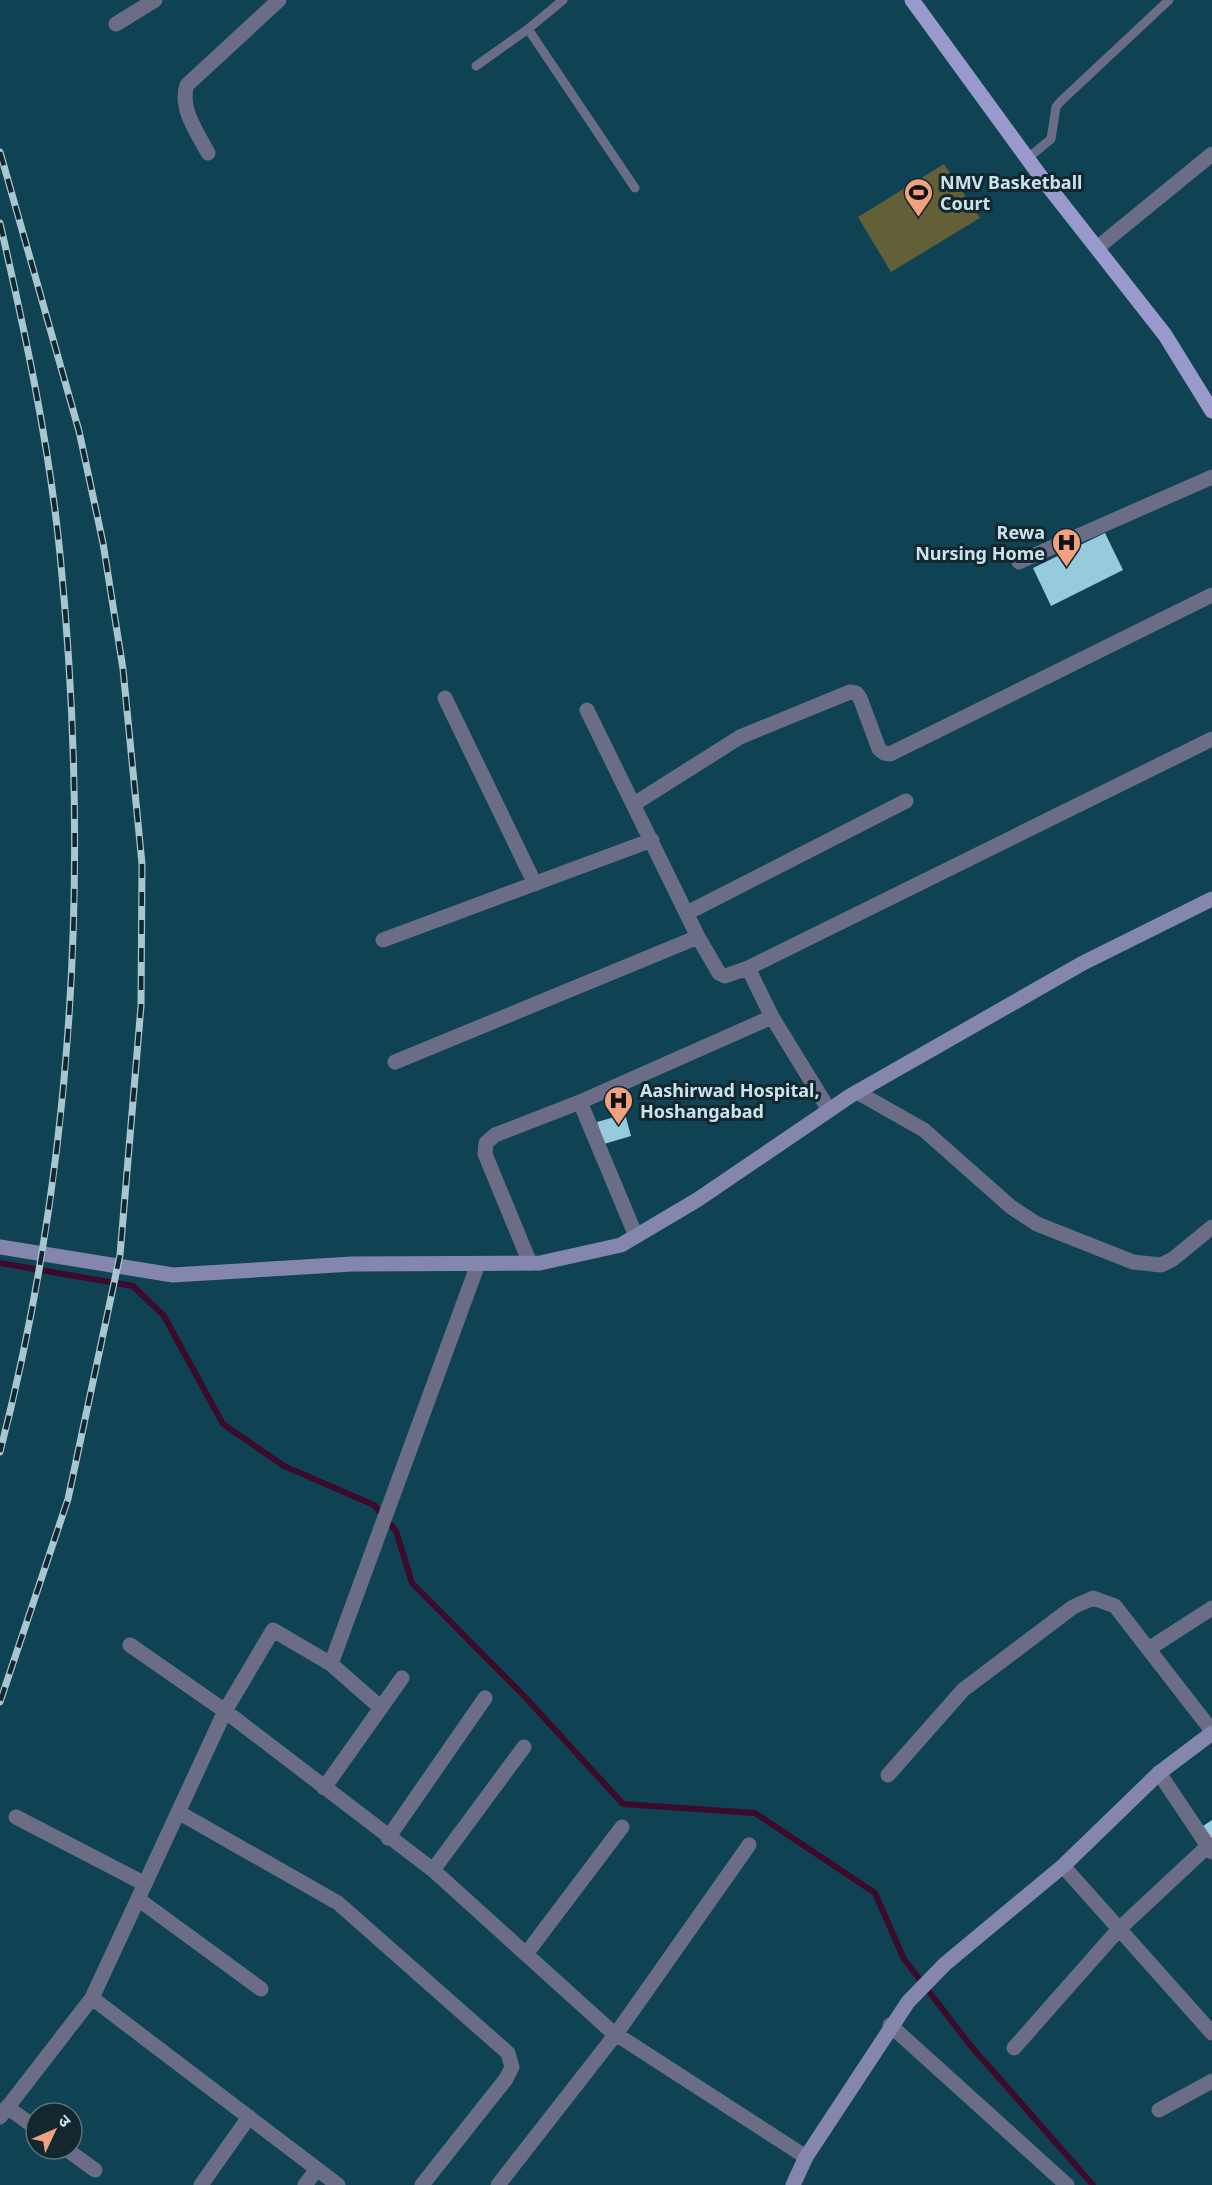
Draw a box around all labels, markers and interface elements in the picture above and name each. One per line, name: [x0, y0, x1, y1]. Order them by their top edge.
place label: NMV Basketball Court: [940, 170, 1082, 215]
sports icon: NMV Basketball Court: [903, 176, 935, 218]
place label: Rewa Nursing Home: [915, 520, 1045, 565]
hospital icon: Rewa Nursing Home: [1050, 526, 1082, 568]
place label: Aashirwad Hospital, Hoshangabad: [640, 1078, 820, 1123]
hospital icon: Aashirwad Hospital, Hoshangabad: [603, 1084, 635, 1126]
north arrow: [24, 2101, 84, 2161]
text: उ: [54, 2110, 76, 2132]

